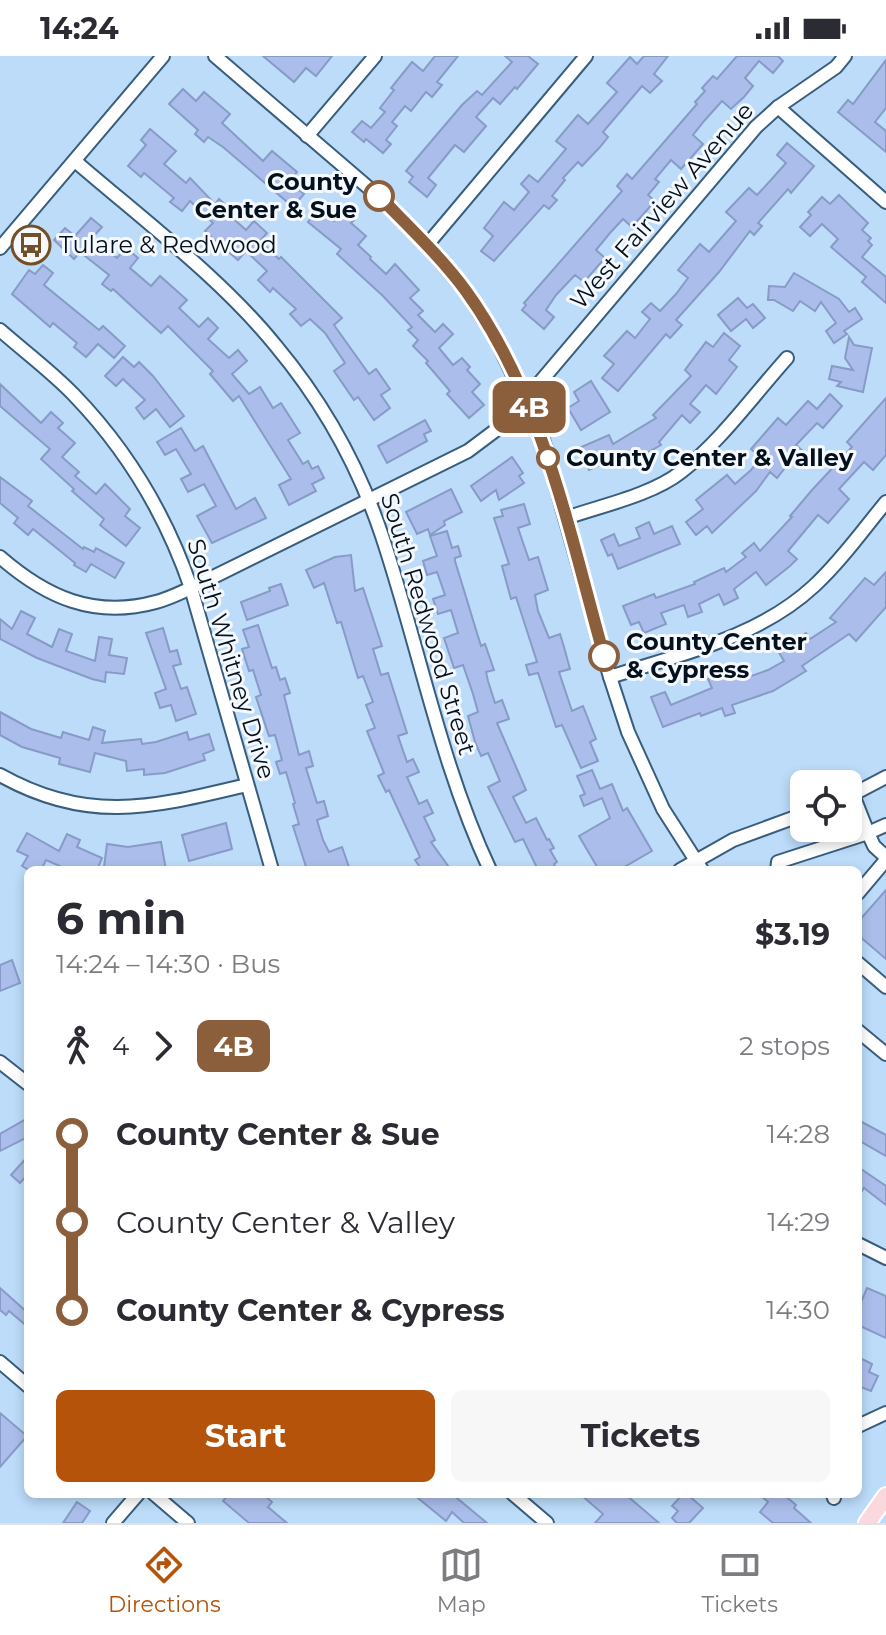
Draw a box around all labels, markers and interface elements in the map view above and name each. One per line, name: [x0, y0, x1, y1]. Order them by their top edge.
text: 14:24: [40, 10, 119, 47]
street label: West Fairview Avenue: [564, 96, 759, 315]
place label: County Center & Sue: [195, 167, 358, 224]
marker: County Center & Sue: [364, 181, 394, 211]
bus stop icon: Tulare & Redwood: [10, 224, 52, 266]
place label: Tulare & Redwood: [59, 230, 277, 259]
line badge: 4B: [493, 381, 565, 433]
text: 4B: [509, 390, 549, 424]
place label: County Center & Valley: [566, 443, 854, 472]
marker: County Center & Valley: [537, 447, 559, 469]
street label: South Redwood Street: [375, 489, 482, 759]
street label: South Whitney Drive: [181, 535, 282, 782]
place label: County Center & Cypress: [626, 627, 807, 684]
marker: County Center & Cypress: [589, 641, 619, 671]
map controls: [790, 770, 862, 842]
button: locate: [790, 770, 862, 842]
text: 6 min: [56, 891, 186, 945]
text: $3.19: [755, 916, 830, 953]
text: 14:24 – 14:30 · Bus: [56, 948, 280, 980]
icon: walk: [56, 1024, 100, 1068]
icon: forward: [141, 1024, 185, 1068]
text: 4B: [213, 1029, 254, 1063]
text: 4: [112, 1030, 129, 1062]
text: 2 stops: [739, 1030, 830, 1062]
text: County Center & Sue: [116, 1116, 440, 1153]
text: 14:28: [766, 1118, 830, 1150]
text: County Center & Valley: [116, 1204, 455, 1241]
text: 14:29: [767, 1206, 830, 1238]
text: County Center & Cypress: [116, 1292, 505, 1329]
text: 14:30: [766, 1294, 830, 1326]
button: Start: [56, 1390, 435, 1482]
button: Tickets: [451, 1390, 830, 1482]
tab: Directions: [108, 1543, 221, 1618]
tab: Map: [437, 1543, 486, 1618]
tab: Tickets: [702, 1543, 778, 1618]

